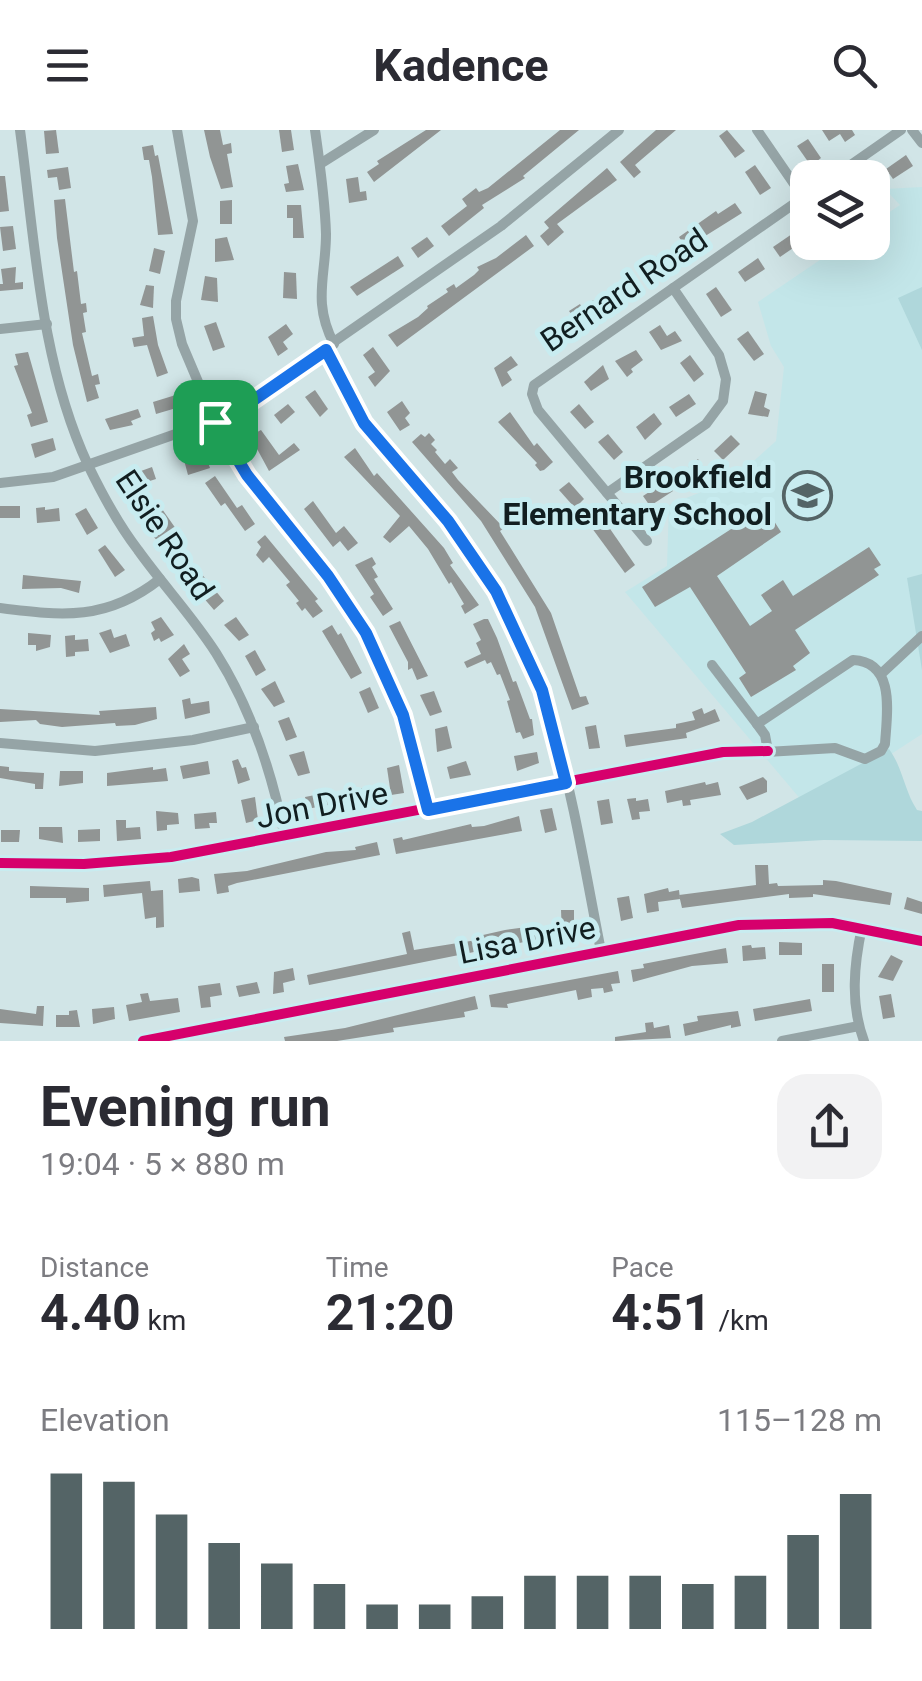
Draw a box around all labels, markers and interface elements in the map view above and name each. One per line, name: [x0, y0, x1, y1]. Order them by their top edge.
icon: menu: [40, 38, 95, 93]
icon: search: [827, 38, 882, 93]
text: Kadence: [373, 39, 549, 92]
map controls: [790, 160, 890, 260]
button: layers: [790, 160, 890, 260]
street label: Bernard Road: [533, 220, 715, 360]
pin: [173, 380, 258, 465]
icon: arrive: [188, 395, 243, 450]
place label: Brookfield Elementary School: [502, 458, 772, 533]
street label: Elsie Road: [108, 463, 222, 607]
school or university icon: Brookfield Elementary School: [781, 469, 833, 521]
street label: Jon Drive: [253, 774, 391, 836]
street label: Lisa Drive: [455, 908, 599, 972]
button: share: [777, 1074, 882, 1179]
text: Evening run: [40, 1075, 331, 1139]
text: 19:04 · 5 × 880 m: [40, 1145, 285, 1183]
text: Distance: [40, 1251, 149, 1284]
text: Time: [326, 1251, 389, 1284]
text: Pace: [611, 1251, 674, 1284]
text: 4.40: [40, 1284, 141, 1342]
text: 21:20: [326, 1284, 455, 1342]
text: 4:51: [611, 1284, 711, 1342]
text: km: [141, 1304, 186, 1337]
text: /km: [711, 1304, 769, 1337]
text: Elevation: [40, 1401, 170, 1439]
text: 115–128 m: [717, 1401, 882, 1439]

